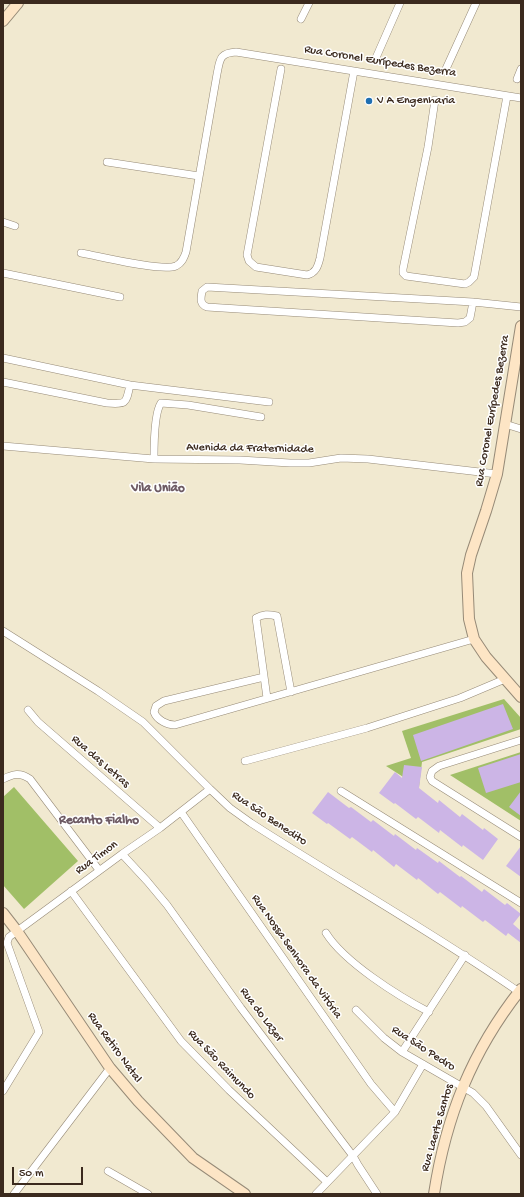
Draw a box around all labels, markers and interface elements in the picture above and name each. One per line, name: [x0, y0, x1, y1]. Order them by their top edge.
street label: Rua Coronel Eurípedes Bezerra: [303, 43, 457, 81]
place label: V A Engenharia: [377, 94, 455, 108]
marker: V A Engenharia: [364, 96, 374, 106]
street label: Rua Coronel Eurípedes Bezerra: [473, 334, 513, 488]
street label: Avenida da Fraternidade: [186, 441, 314, 457]
district label: Vila União: [131, 481, 185, 497]
street label: Rua das Letras: [68, 733, 132, 791]
street label: Rua São Benedito: [229, 789, 309, 849]
district label: Recanto Fialho: [59, 813, 139, 829]
street label: Rua Timon: [73, 838, 121, 878]
street label: Rua Nossa Senhora da Vitória: [248, 892, 344, 1022]
street label: Rua do Lazer: [236, 985, 286, 1045]
street label: Rua Retiro Natal: [84, 1010, 144, 1086]
street label: Rua São Pedro: [388, 1023, 458, 1075]
street label: Rua São Raimundo: [184, 1027, 258, 1103]
street label: Rua Laerte Santos: [419, 1083, 457, 1173]
scale bar: [14, 1159, 85, 1185]
text: 50 m: [19, 1167, 44, 1181]

